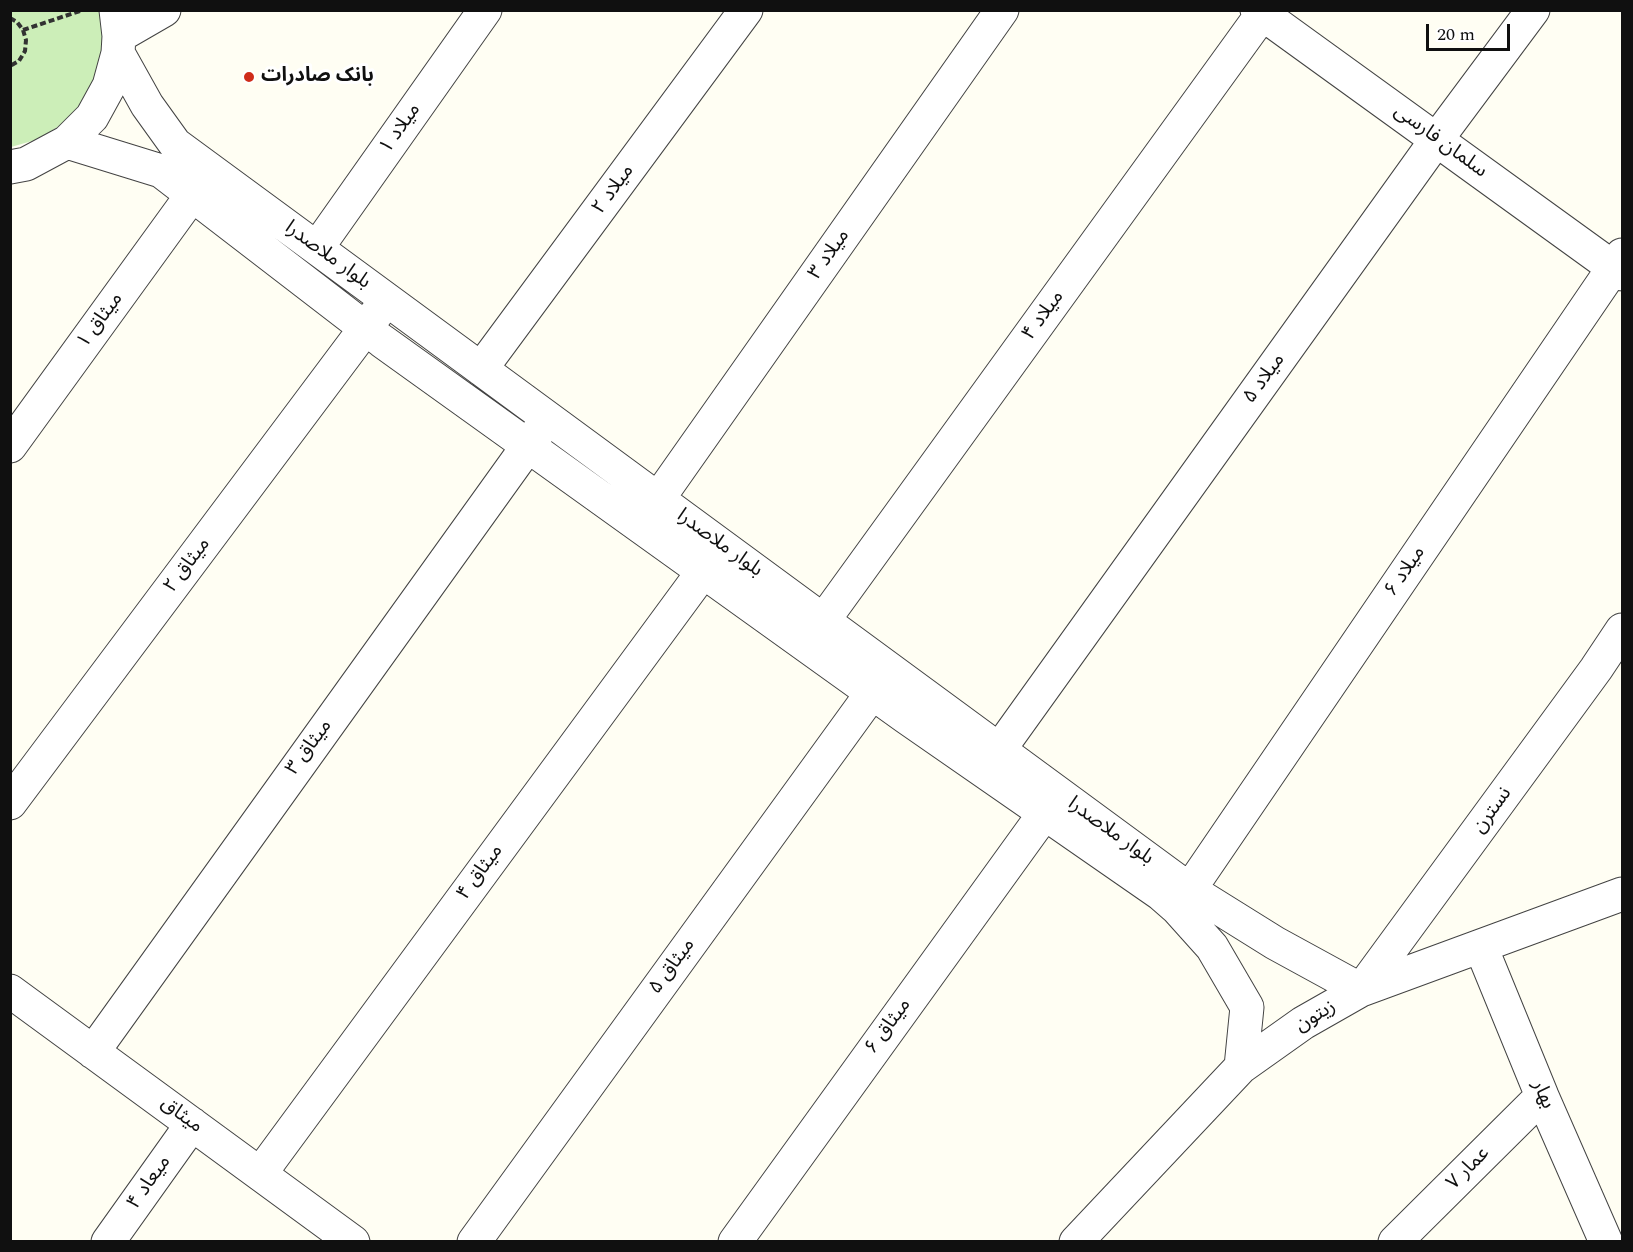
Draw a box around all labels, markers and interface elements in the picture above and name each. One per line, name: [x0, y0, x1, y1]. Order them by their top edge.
scale bar: [1429, 12, 1513, 50]
text: 20 m: [1437, 21, 1475, 48]
place label: بانک صادرات: [261, 65, 374, 89]
marker: بانک صادرات: [242, 70, 256, 84]
street label: میلاد ۱: [375, 99, 427, 159]
street label: سلمان فارسی: [1389, 100, 1491, 184]
street label: میلاد ۲: [588, 160, 640, 220]
street label: بلوار ملاصدرا: [279, 217, 375, 295]
street label: میلاد ۳: [804, 225, 856, 285]
street label: میلاد ۴: [1018, 286, 1070, 346]
street label: میثاق ۱: [73, 288, 129, 354]
street label: میلاد ۵: [1239, 349, 1291, 409]
street label: بلوار ملاصدرا: [671, 505, 767, 583]
street label: میثاق ۲: [159, 534, 217, 598]
street label: میلاد ۶: [1380, 542, 1432, 602]
street label: میثاق ۳: [282, 715, 338, 781]
street label: نسترن: [1468, 783, 1518, 839]
street label: بلوار ملاصدرا: [1062, 793, 1158, 871]
street label: میثاق ۴: [453, 840, 509, 906]
street label: میثاق ۵: [645, 934, 701, 1000]
street label: میثاق ۶: [861, 994, 917, 1060]
street label: زیتون: [1291, 996, 1341, 1038]
street label: بهار: [1525, 1077, 1559, 1113]
street label: میثاق: [155, 1093, 207, 1139]
street label: عمار ۷: [1442, 1142, 1496, 1196]
street label: میعاد ۴: [123, 1151, 177, 1215]

